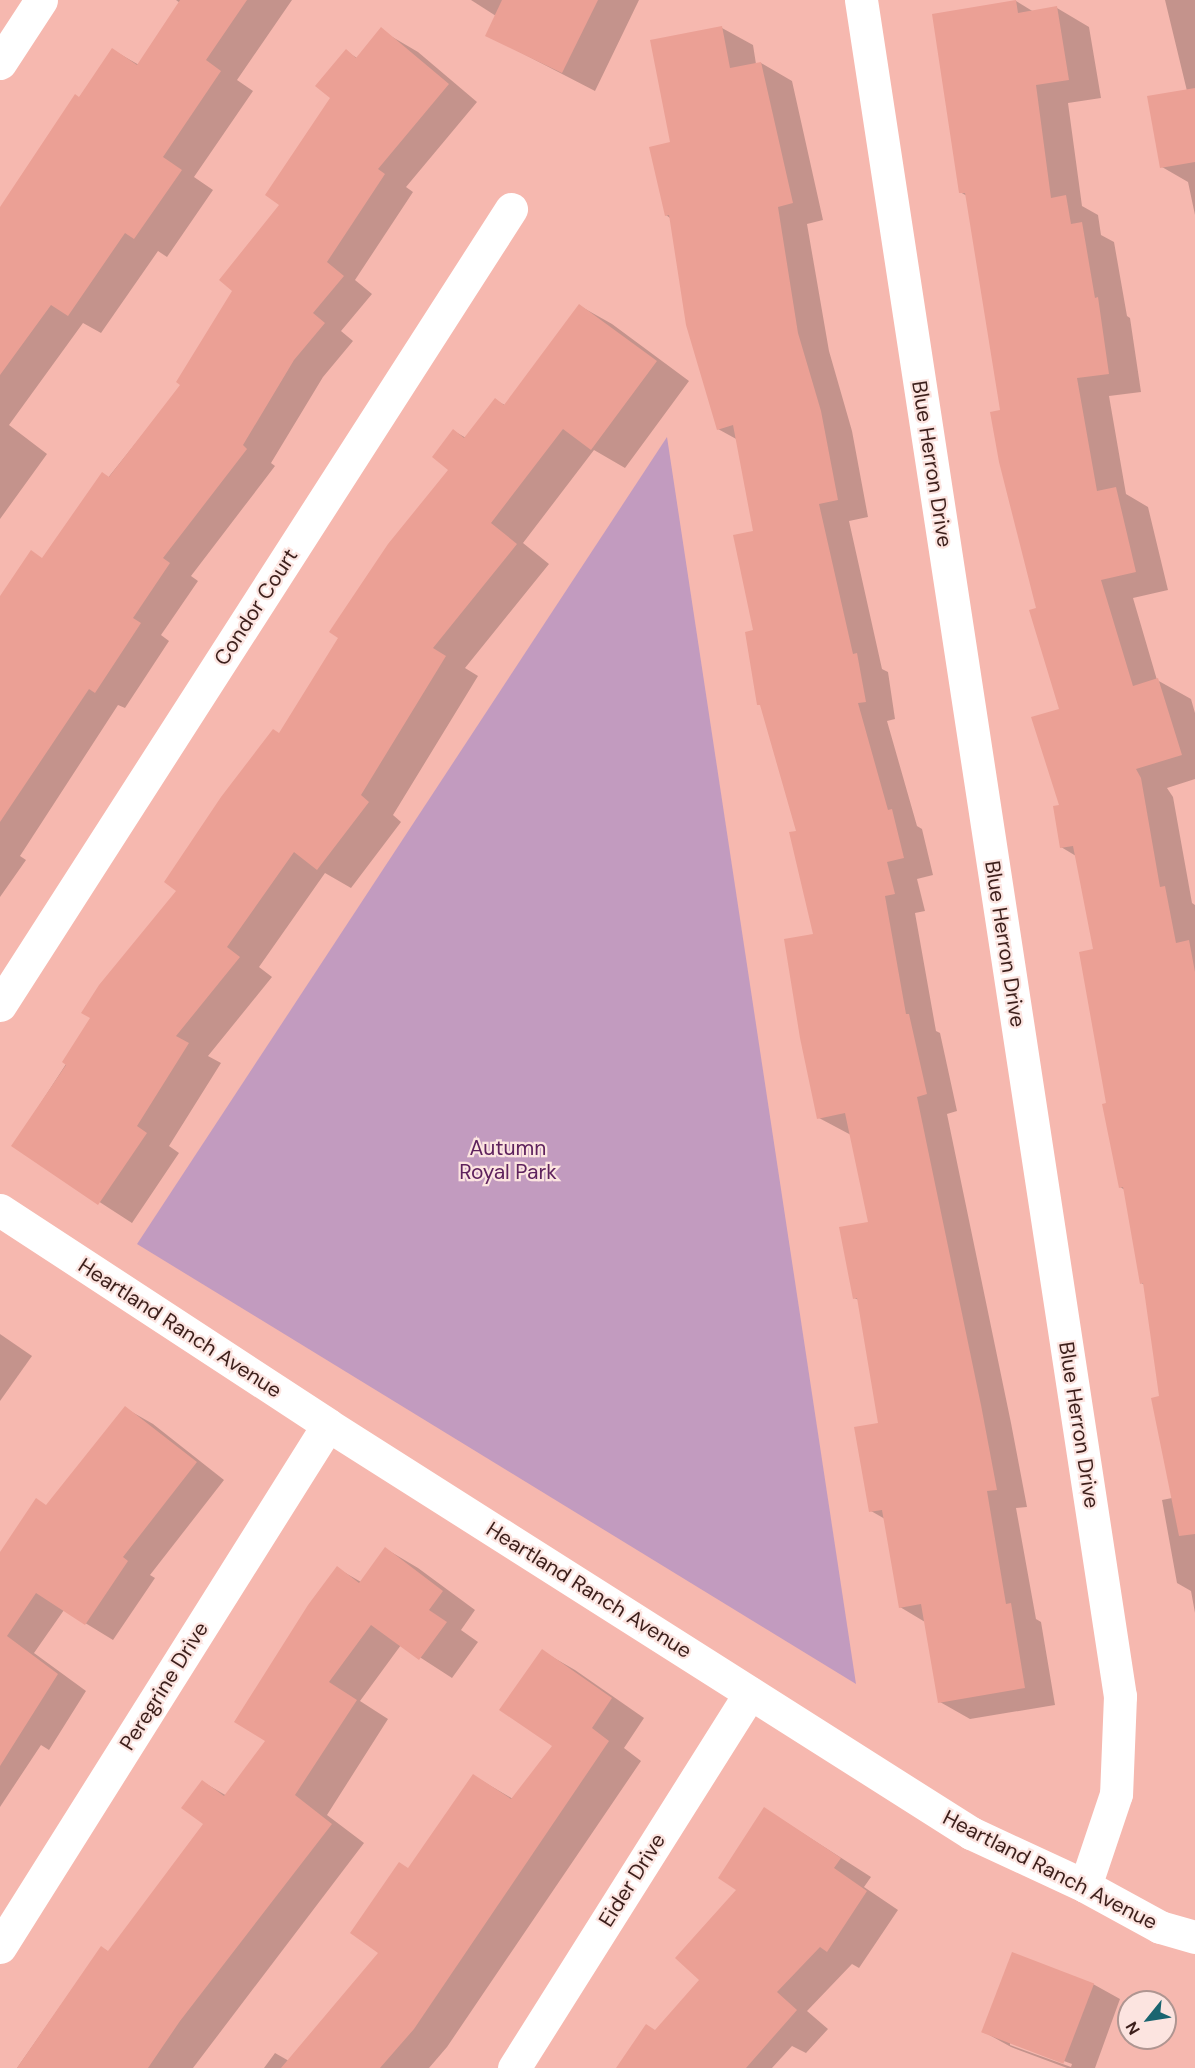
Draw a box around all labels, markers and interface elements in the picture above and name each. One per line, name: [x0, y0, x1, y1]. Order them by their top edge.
street label: Blue Herron Drive: [906, 379, 958, 549]
street label: Condor Court: [209, 544, 303, 670]
street label: Blue Herron Drive: [979, 859, 1031, 1029]
park label: Autumn Royal Park: [459, 1135, 557, 1185]
street label: Heartland Ranch Avenue: [74, 1253, 286, 1403]
street label: Blue Herron Drive: [1053, 1340, 1105, 1510]
street label: Heartland Ranch Avenue: [482, 1516, 696, 1664]
street label: Peregrine Drive: [114, 1617, 214, 1755]
street label: Heartland Ranch Avenue: [939, 1805, 1161, 1935]
street label: Eider Drive: [593, 1829, 671, 1931]
north arrow: [1117, 1990, 1177, 2050]
text: N: [1121, 2018, 1145, 2039]

